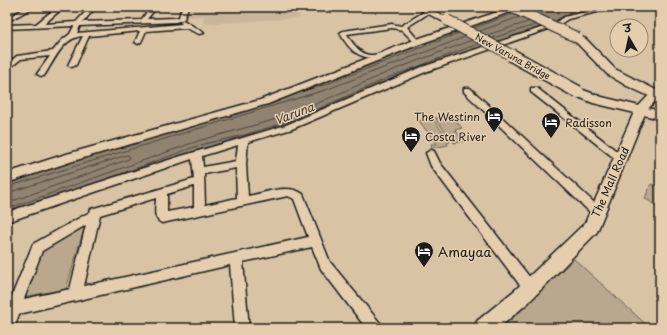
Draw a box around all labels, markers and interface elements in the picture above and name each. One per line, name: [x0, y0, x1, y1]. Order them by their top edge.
north arrow: [609, 18, 649, 58]
text: उ: [621, 18, 634, 37]
street label: New Varuna Bridge: [473, 29, 553, 83]
water label: Varuna: [272, 97, 317, 129]
hotel icon: The Westinn: [483, 105, 505, 133]
place label: The Westinn: [414, 108, 480, 125]
hotel icon: Radisson: [540, 111, 562, 139]
place label: Radisson: [565, 114, 612, 131]
hotel icon: Costa River: [400, 125, 422, 153]
place label: Costa River: [425, 128, 486, 145]
street label: The Mall Road: [587, 144, 633, 220]
hotel icon: Amayaa: [413, 240, 435, 268]
place label: Amayaa: [438, 242, 492, 261]

